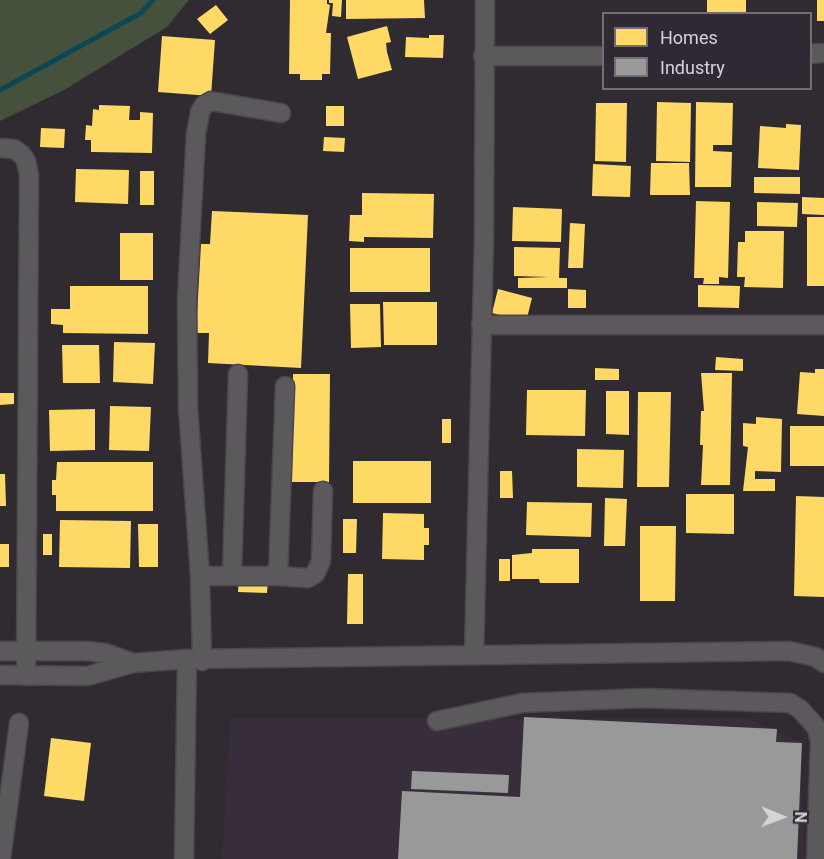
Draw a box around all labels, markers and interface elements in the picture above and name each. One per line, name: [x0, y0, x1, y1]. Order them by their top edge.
legend: [602, 12, 812, 90]
text: Homes: [660, 27, 718, 48]
text: Industry: [660, 57, 725, 78]
north arrow: [752, 787, 812, 847]
text: N: [791, 812, 810, 823]

